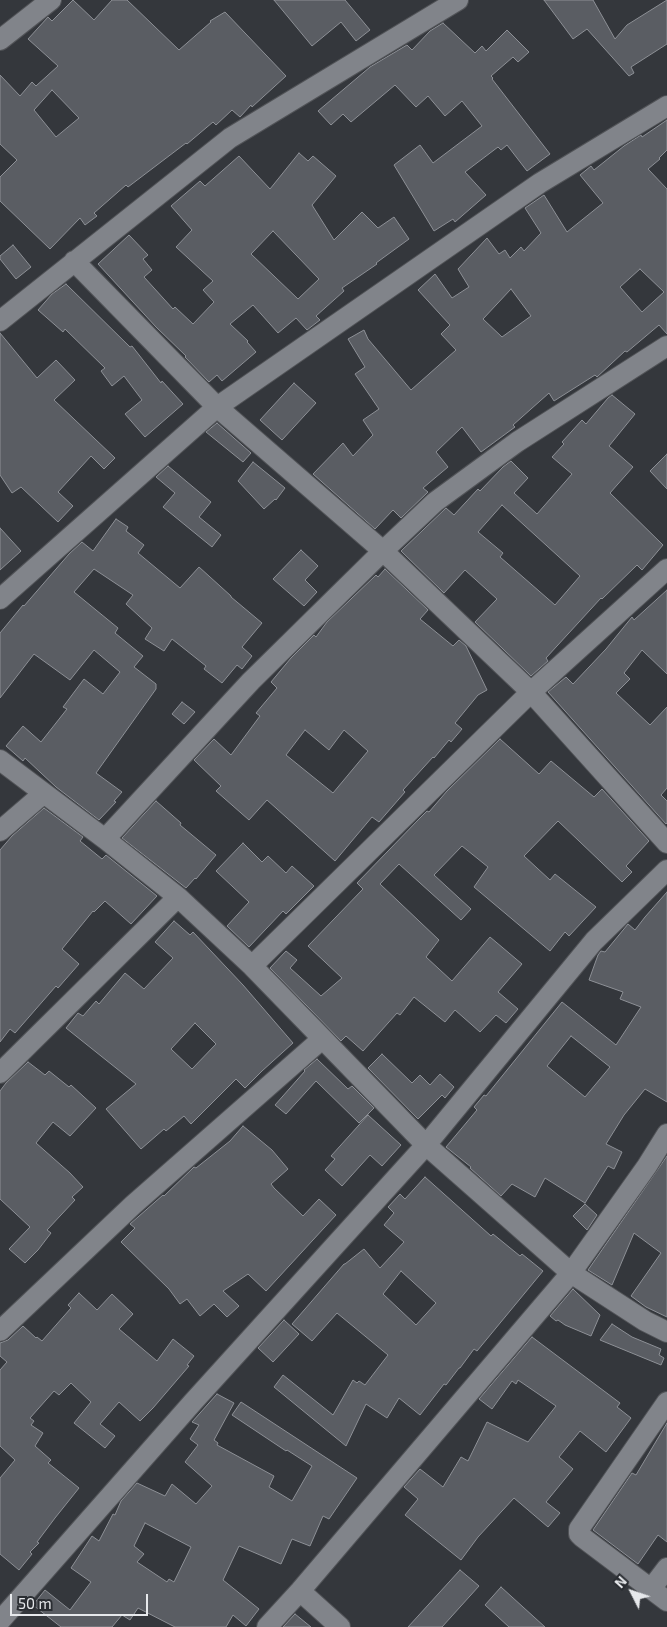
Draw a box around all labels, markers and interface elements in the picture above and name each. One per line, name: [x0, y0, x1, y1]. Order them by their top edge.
north arrow: [607, 1567, 657, 1617]
text: N: [611, 1572, 630, 1591]
scale bar: [12, 1584, 150, 1616]
text: 50 m: [18, 1594, 52, 1612]

